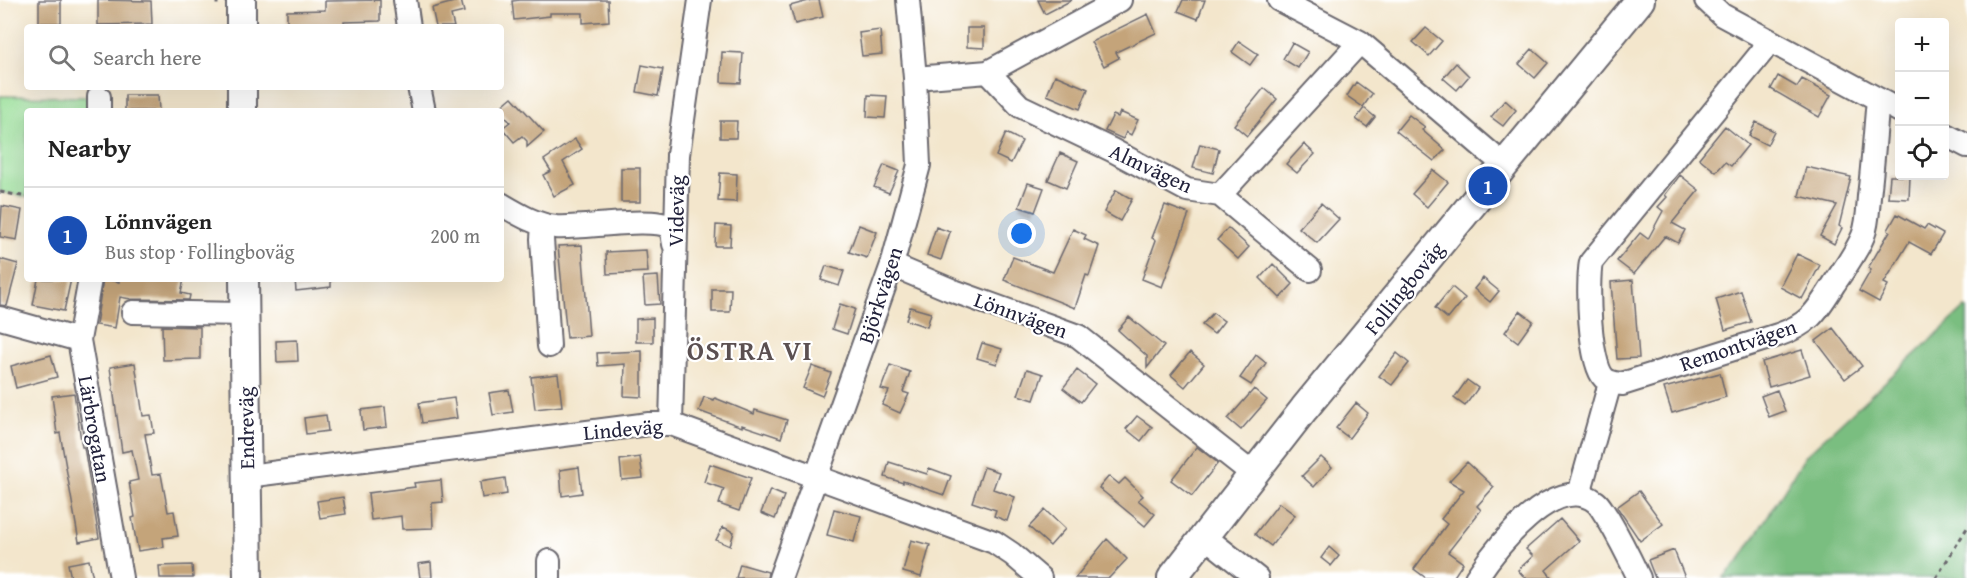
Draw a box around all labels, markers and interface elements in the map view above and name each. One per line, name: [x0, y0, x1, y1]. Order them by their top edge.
map controls: [1895, 18, 1949, 180]
button: +: [1895, 18, 1949, 72]
search box: [24, 24, 504, 90]
icon: search: [45, 41, 78, 74]
text: Search here: [93, 41, 202, 73]
button: −: [1895, 72, 1949, 126]
button: locate: [1895, 126, 1949, 180]
text: Nearby: [48, 128, 131, 167]
street label: Almvägen: [1104, 135, 1198, 201]
pin: 1: [1468, 164, 1508, 208]
street label: Videväg: [660, 174, 692, 247]
text: Lönnvägen: [105, 205, 212, 237]
your location: [1007, 219, 1036, 248]
text: 1: [62, 221, 73, 250]
text: 200 m: [430, 221, 480, 250]
street label: Follingboväg: [1357, 234, 1452, 341]
text: Bus stop · Follingboväg: [105, 237, 294, 266]
street label: Björkvägen: [850, 242, 910, 347]
street label: Lönnvägen: [970, 284, 1072, 346]
street label: Remontvägen: [1676, 310, 1801, 379]
district label: ÖSTRA VI: [687, 330, 813, 370]
street label: Lärbrogatan: [70, 373, 120, 485]
street label: Endreväg: [230, 386, 262, 470]
street label: Lindeväg: [582, 410, 665, 448]

